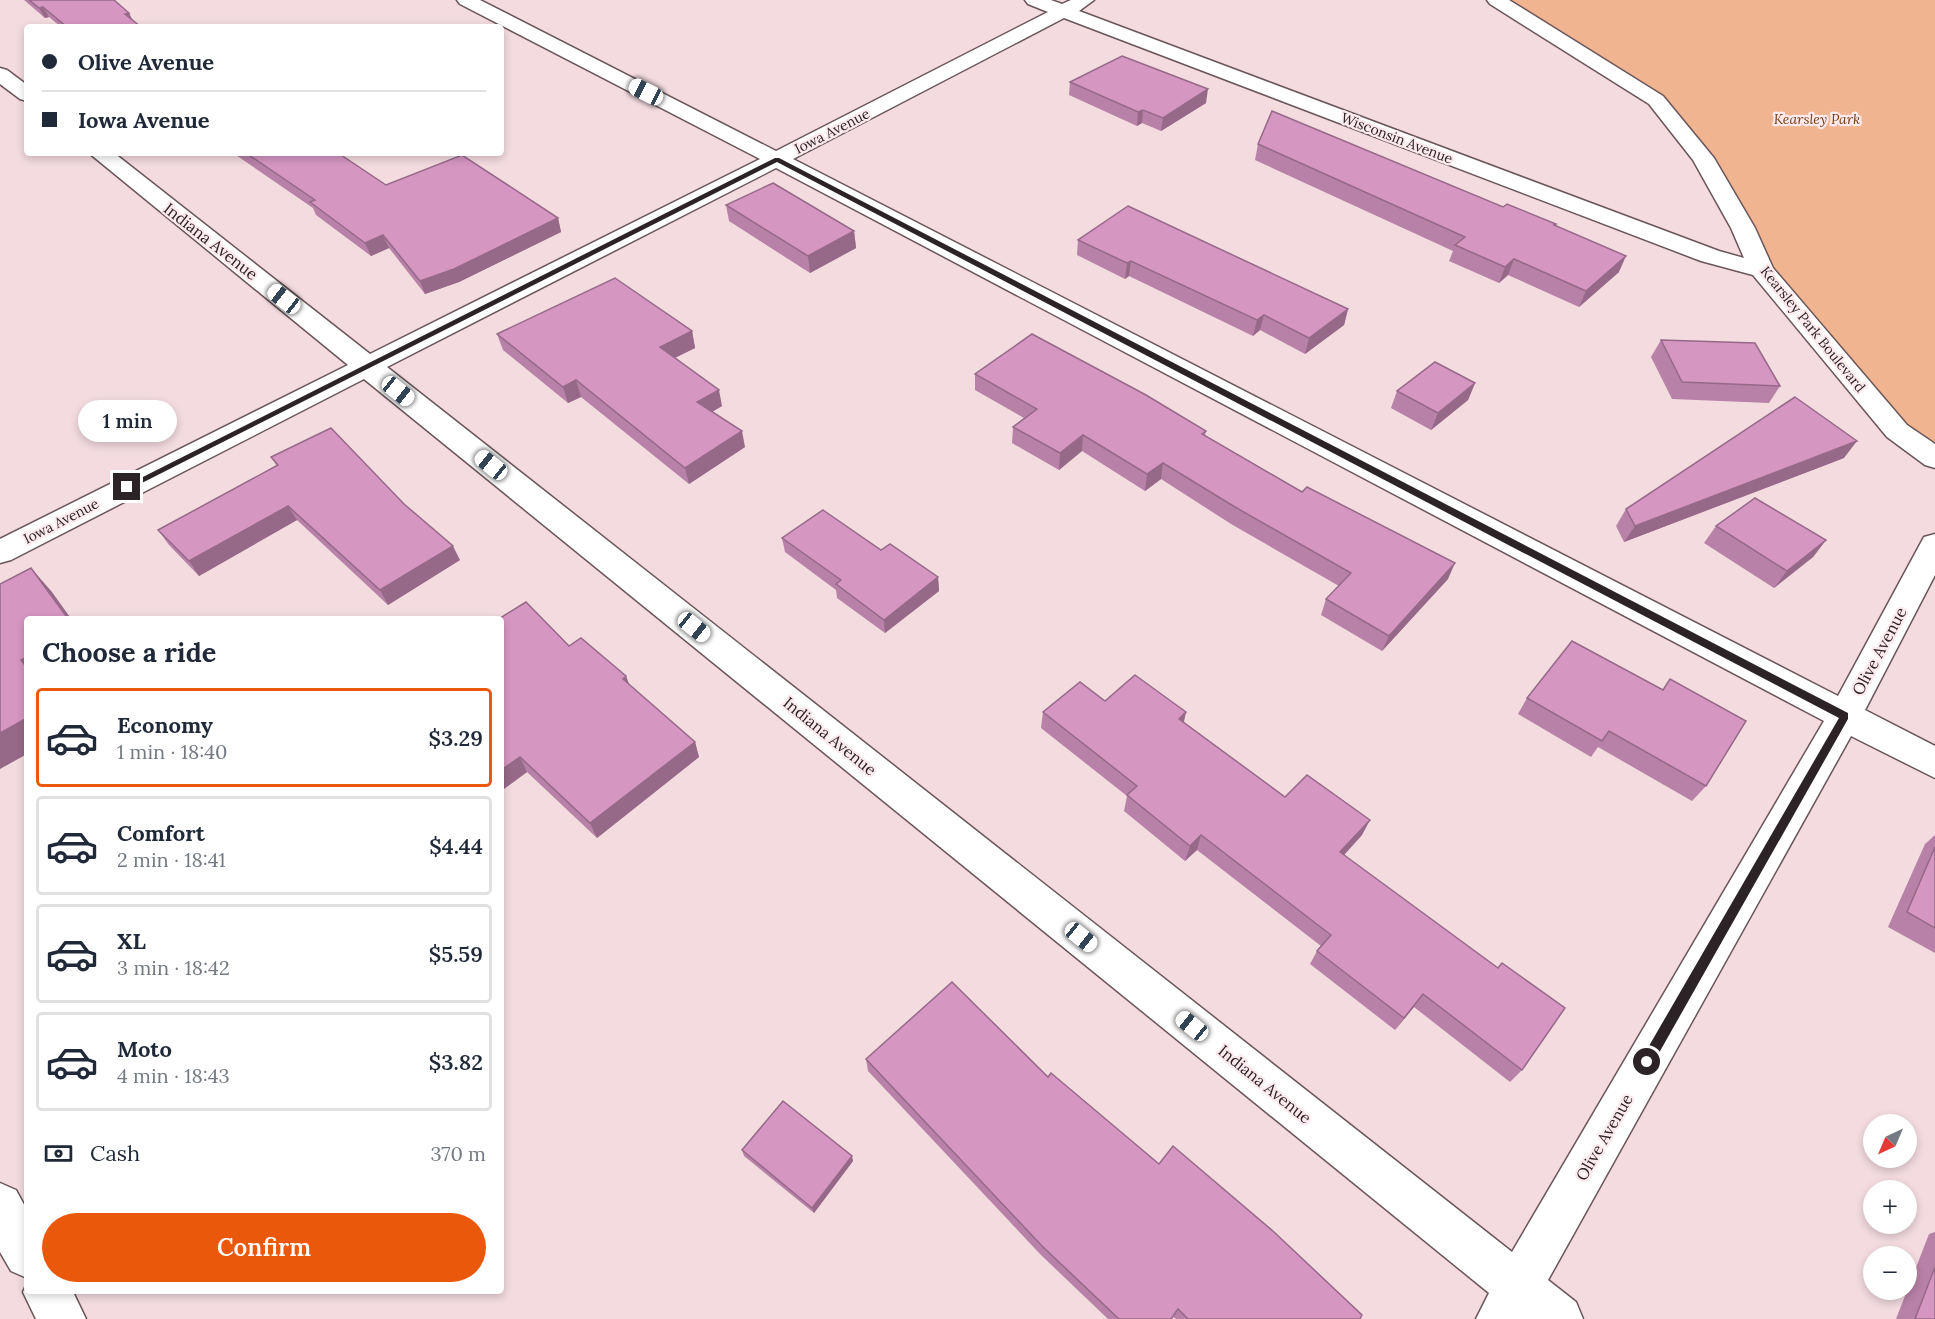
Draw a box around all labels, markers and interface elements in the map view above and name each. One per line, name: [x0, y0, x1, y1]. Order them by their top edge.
text: Olive Avenue: [78, 48, 214, 76]
car: [626, 76, 666, 108]
street label: Iowa Avenue: [791, 104, 873, 158]
text: Iowa Avenue: [78, 106, 210, 134]
street label: Wisconsin Avenue: [1339, 108, 1456, 168]
park label: Kearsley Park: [1774, 110, 1860, 128]
street label: Indiana Avenue: [160, 198, 262, 284]
street label: Kearsley Park Boulevard: [1757, 262, 1869, 396]
car: [264, 281, 304, 317]
car: [378, 373, 418, 409]
callout: 1 min: [78, 400, 176, 442]
text: 1 min: [102, 408, 153, 433]
car: [471, 447, 511, 483]
route end: [113, 473, 140, 500]
street label: Iowa Avenue: [20, 494, 102, 548]
street label: Olive Avenue: [1847, 603, 1911, 698]
car: [674, 609, 714, 645]
text: Choose a ride: [42, 635, 216, 669]
street label: Indiana Avenue: [780, 692, 881, 780]
icon: car: [45, 711, 99, 765]
text: Economy: [117, 711, 213, 739]
text: $3.29: [429, 724, 483, 752]
text: 1 min · 18:40: [117, 739, 227, 764]
icon: car: [45, 819, 99, 873]
text: Comfort: [117, 819, 205, 847]
text: $4.44: [429, 832, 483, 860]
text: 2 min · 18:41: [117, 847, 226, 872]
car: [1061, 919, 1101, 955]
icon: car: [45, 927, 99, 981]
text: XL: [117, 927, 146, 955]
text: $5.59: [429, 940, 483, 968]
text: 3 min · 18:42: [117, 955, 230, 980]
car: [1172, 1008, 1212, 1044]
icon: car: [45, 1035, 99, 1089]
text: Moto: [117, 1035, 172, 1063]
street label: Indiana Avenue: [1215, 1040, 1316, 1128]
text: $3.82: [429, 1048, 483, 1076]
route start: [1633, 1048, 1660, 1075]
text: 4 min · 18:43: [117, 1063, 230, 1088]
street label: Olive Avenue: [1571, 1090, 1637, 1184]
north arrow: [1863, 1114, 1917, 1168]
map controls: [1863, 1114, 1917, 1300]
icon: cash: [42, 1137, 75, 1170]
text: Cash: [90, 1139, 140, 1167]
text: 370 m: [431, 1141, 486, 1166]
button: +: [1863, 1180, 1917, 1234]
button: Confirm: [42, 1213, 486, 1282]
button: −: [1863, 1246, 1917, 1300]

